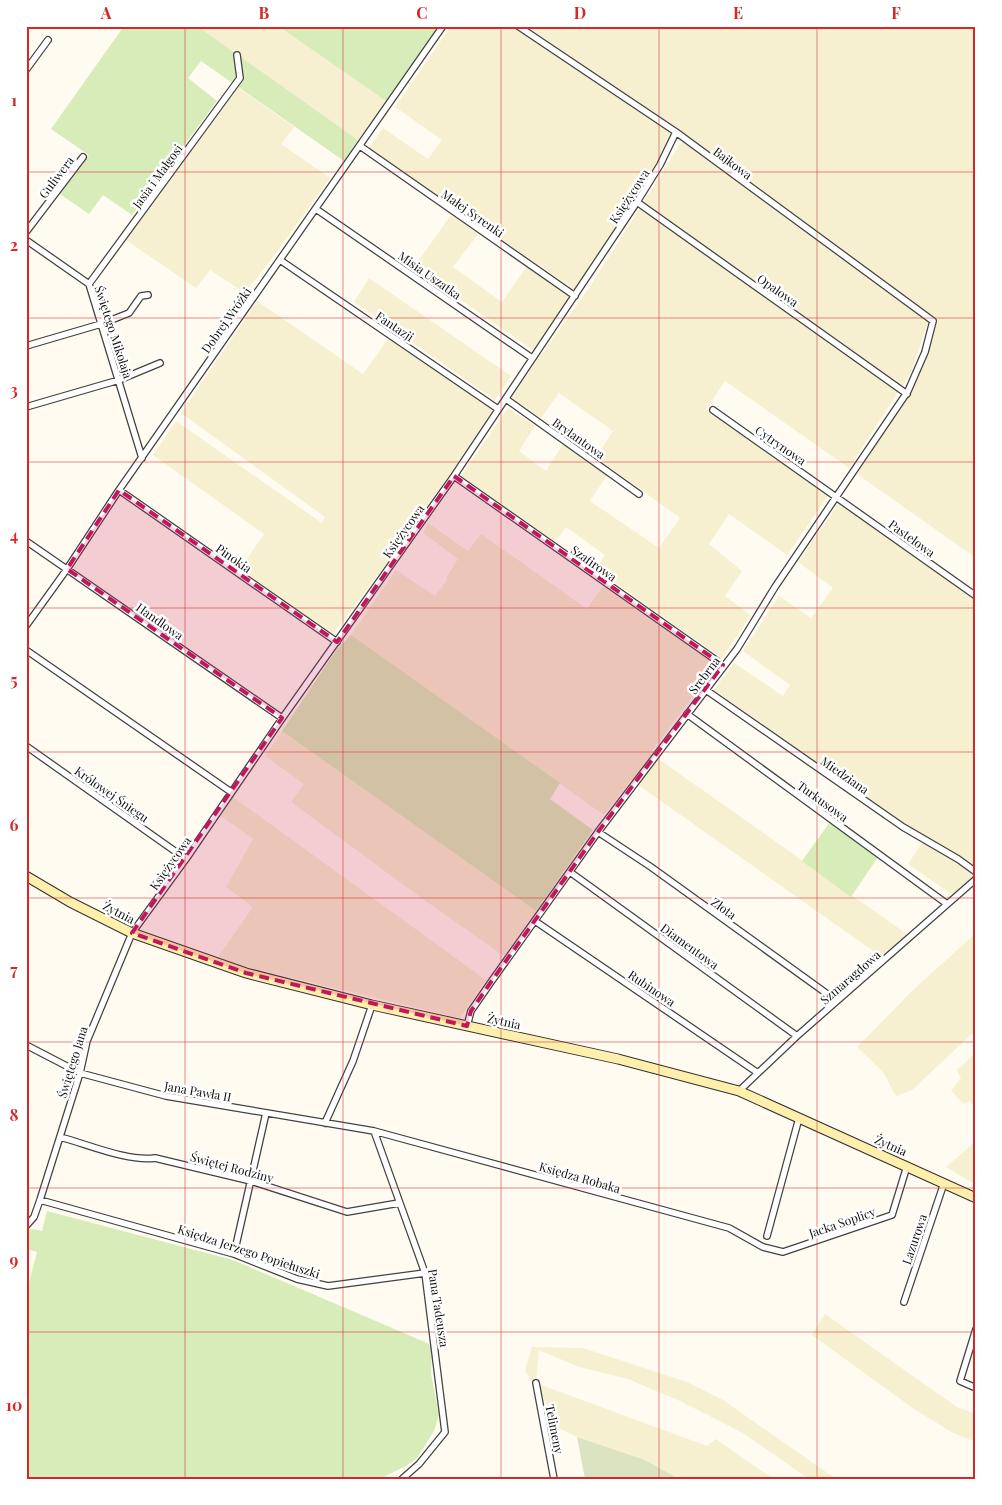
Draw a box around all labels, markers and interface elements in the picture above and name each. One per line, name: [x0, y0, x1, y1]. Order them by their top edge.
text: A: [100, 2, 112, 23]
text: B: [259, 2, 270, 23]
text: C: [416, 2, 428, 23]
text: D: [574, 2, 586, 23]
text: E: [733, 2, 743, 23]
text: F: [891, 2, 901, 23]
text: 1: [11, 89, 17, 110]
street label: Jasia i Małgosi: [128, 140, 186, 212]
street label: Bajkowa: [710, 143, 756, 183]
street label: Guliwera: [35, 153, 77, 201]
street label: Księżycowa: [605, 166, 653, 226]
street label: Małej Syrenki: [439, 186, 508, 241]
text: 2: [10, 234, 18, 255]
street label: Misia Uszatka: [395, 247, 465, 303]
street label: Opalowa: [754, 270, 802, 310]
street label: Świętego Mikołaja: [91, 284, 137, 380]
street label: Dobrej Wróżki: [197, 284, 255, 356]
street label: Fantazji: [373, 307, 417, 345]
text: 3: [10, 379, 18, 400]
street label: Brylantowa: [549, 414, 609, 462]
street label: Cytrynowa: [752, 422, 810, 468]
street label: Księżycowa: [379, 501, 427, 561]
street label: Pastelowa: [886, 516, 938, 560]
text: 4: [10, 524, 18, 545]
street label: Pinokia: [213, 540, 255, 576]
street label: Szafirowa: [568, 541, 620, 585]
street label: Handlowa: [133, 599, 187, 643]
street label: Srebrna: [685, 653, 723, 697]
text: 5: [10, 669, 18, 690]
street label: Miedziana: [818, 753, 872, 797]
street label: Królowej Śniegu: [72, 762, 152, 826]
street label: Turkusowa: [794, 777, 852, 825]
text: 6: [10, 814, 19, 835]
street label: Księżycowa: [146, 833, 194, 893]
street label: Złota: [708, 894, 740, 922]
street label: Żytnia: [100, 897, 138, 927]
street label: Diamentowa: [658, 920, 722, 972]
street label: Szmaragdowa: [816, 946, 884, 1008]
text: 7: [10, 959, 18, 980]
street label: Rubinowa: [625, 966, 679, 1010]
street label: Żytnia: [486, 1010, 522, 1032]
street label: Świętego Jana: [54, 1024, 90, 1100]
street label: Jana Pawła II: [162, 1077, 233, 1105]
text: 8: [10, 1104, 19, 1125]
street label: Żytnia: [872, 1131, 910, 1159]
street label: Świętej Rodziny: [189, 1148, 275, 1186]
street label: Księdza Robaka: [537, 1158, 623, 1196]
street label: Jacka Soplicy: [806, 1203, 878, 1241]
street label: Lazurowa: [898, 1212, 930, 1266]
street label: Księdza Jerzego Popiełuszki: [176, 1220, 323, 1282]
text: 9: [10, 1249, 19, 1270]
street label: Pana Tadeusza: [425, 1268, 453, 1348]
text: 10: [6, 1394, 22, 1415]
street label: Telimeny: [542, 1403, 568, 1455]

